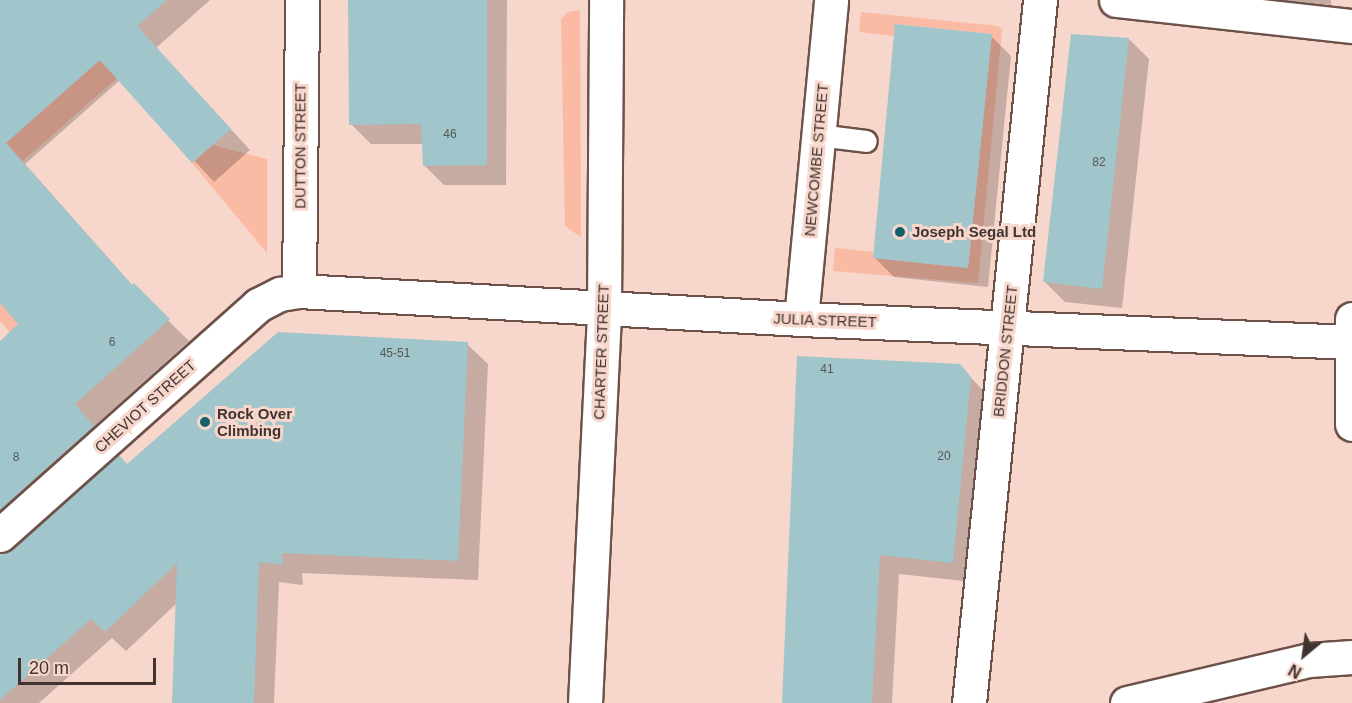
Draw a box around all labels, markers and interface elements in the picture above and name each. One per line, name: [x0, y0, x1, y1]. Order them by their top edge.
street label: DUTTON STREET: [291, 83, 309, 209]
street label: NEWCOMBE STREET: [800, 83, 832, 237]
house number: 46: [443, 128, 457, 142]
house number: 82: [1092, 156, 1106, 170]
place label: Joseph Segal Ltd: [912, 223, 1036, 241]
marker: Joseph Segal Ltd: [893, 225, 907, 239]
street label: CHARTER STREET: [590, 284, 612, 420]
street label: BRIDDON STREET: [989, 284, 1021, 418]
street label: JULIA STREET: [773, 309, 877, 331]
house number: 6: [109, 336, 115, 350]
house number: 45-51: [380, 347, 410, 361]
street label: CHEVIOT STREET: [91, 356, 199, 456]
house number: 41: [820, 363, 834, 377]
place label: Rock Over Climbing: [217, 404, 292, 439]
marker: Rock Over Climbing: [198, 415, 212, 429]
house number: 20: [937, 450, 951, 464]
house number: 8: [13, 451, 19, 465]
north arrow: [1274, 625, 1334, 685]
scale bar: [21, 646, 159, 684]
text: 20 m: [29, 658, 69, 678]
text: N: [1286, 661, 1304, 681]

